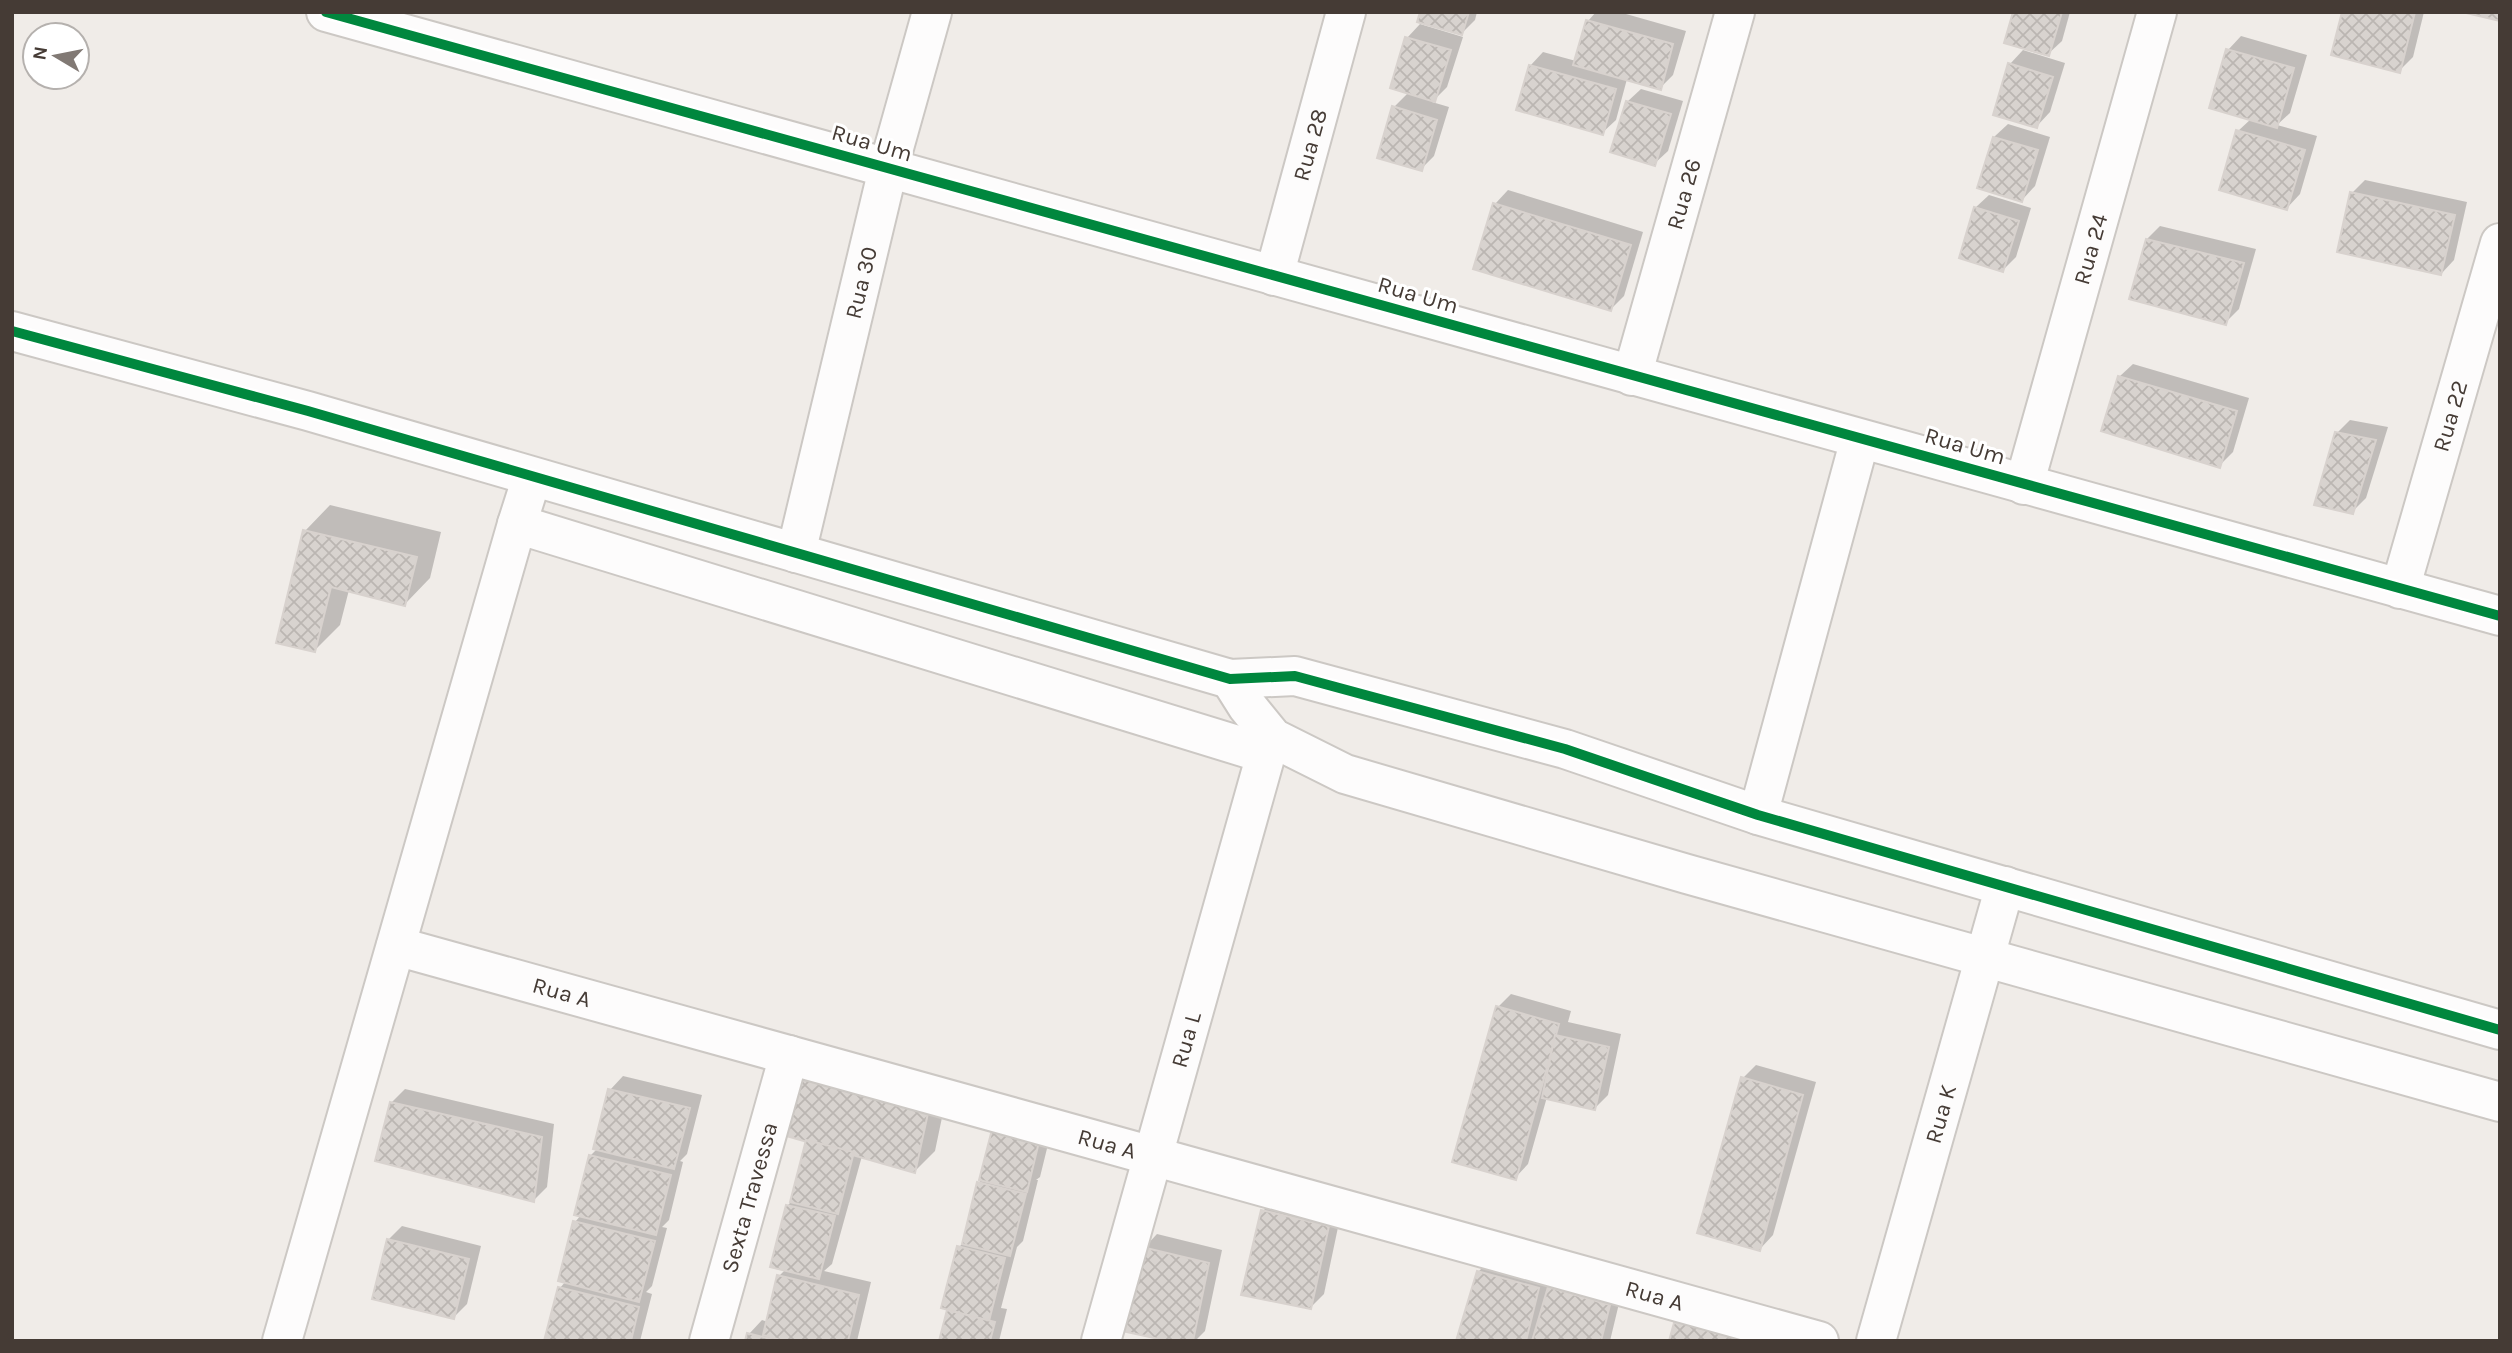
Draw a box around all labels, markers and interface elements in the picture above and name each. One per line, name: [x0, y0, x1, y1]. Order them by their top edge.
north arrow: [21, 21, 91, 91]
text: N: [28, 45, 52, 62]
street label: Rua 28: [1287, 106, 1332, 184]
street label: Rua Um: [829, 119, 915, 167]
street label: Rua 26: [1661, 155, 1706, 233]
street label: Rua 24: [2068, 211, 2113, 288]
street label: Rua 30: [839, 244, 882, 321]
street label: Rua Um: [1375, 271, 1461, 319]
street label: Rua 22: [2427, 377, 2473, 455]
street label: Rua Um: [1922, 422, 2008, 470]
street label: Rua A: [530, 971, 594, 1013]
street label: Rua L: [1165, 1008, 1206, 1071]
street label: Rua K: [1919, 1081, 1962, 1147]
street label: Sexta Travessa: [715, 1119, 783, 1276]
street label: Rua A: [1075, 1122, 1139, 1164]
street label: Rua A: [1622, 1274, 1687, 1316]

